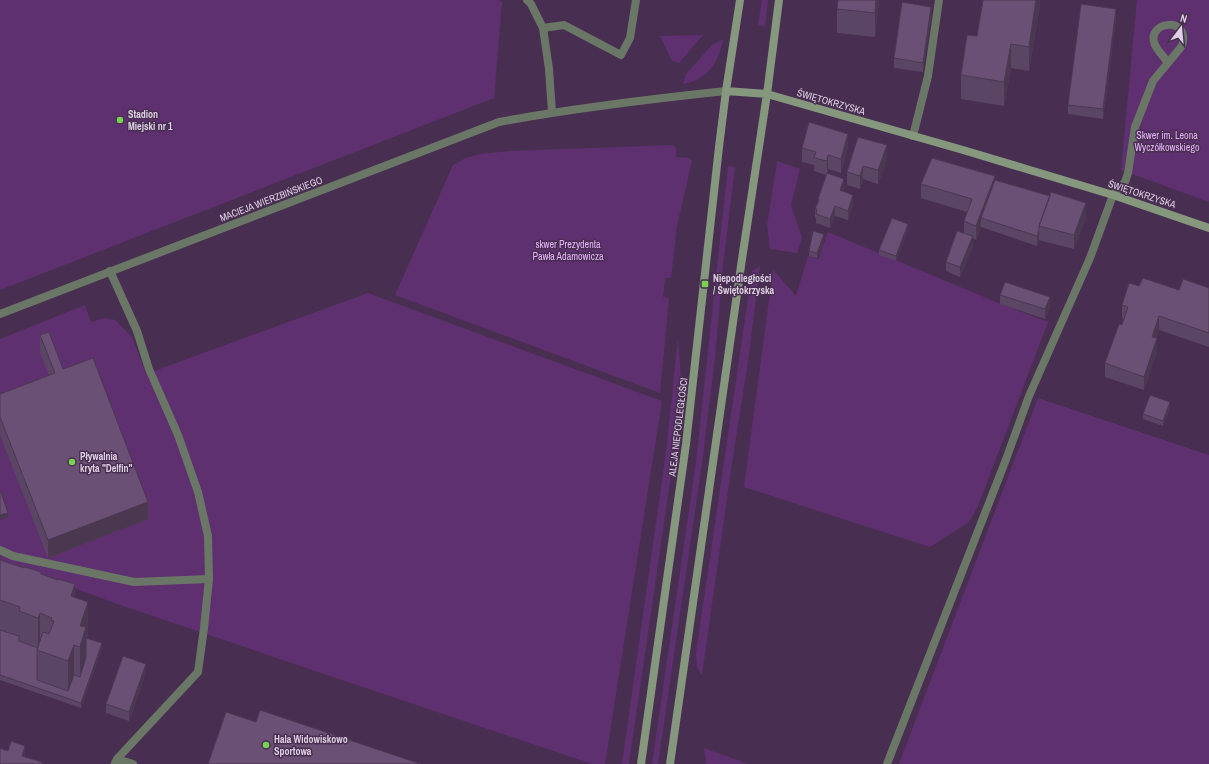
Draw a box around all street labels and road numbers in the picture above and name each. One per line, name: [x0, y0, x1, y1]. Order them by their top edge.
street label: ŚWIĘTOKRZYSKA: [795, 86, 867, 118]
street label: MACIEJA WIERZBIŃSKIEGO: [218, 173, 324, 225]
street label: ŚWIĘTOKRZYSKA: [1106, 177, 1178, 211]
street label: ALEJA NIEPODLEGŁOŚCI: [665, 377, 691, 478]

